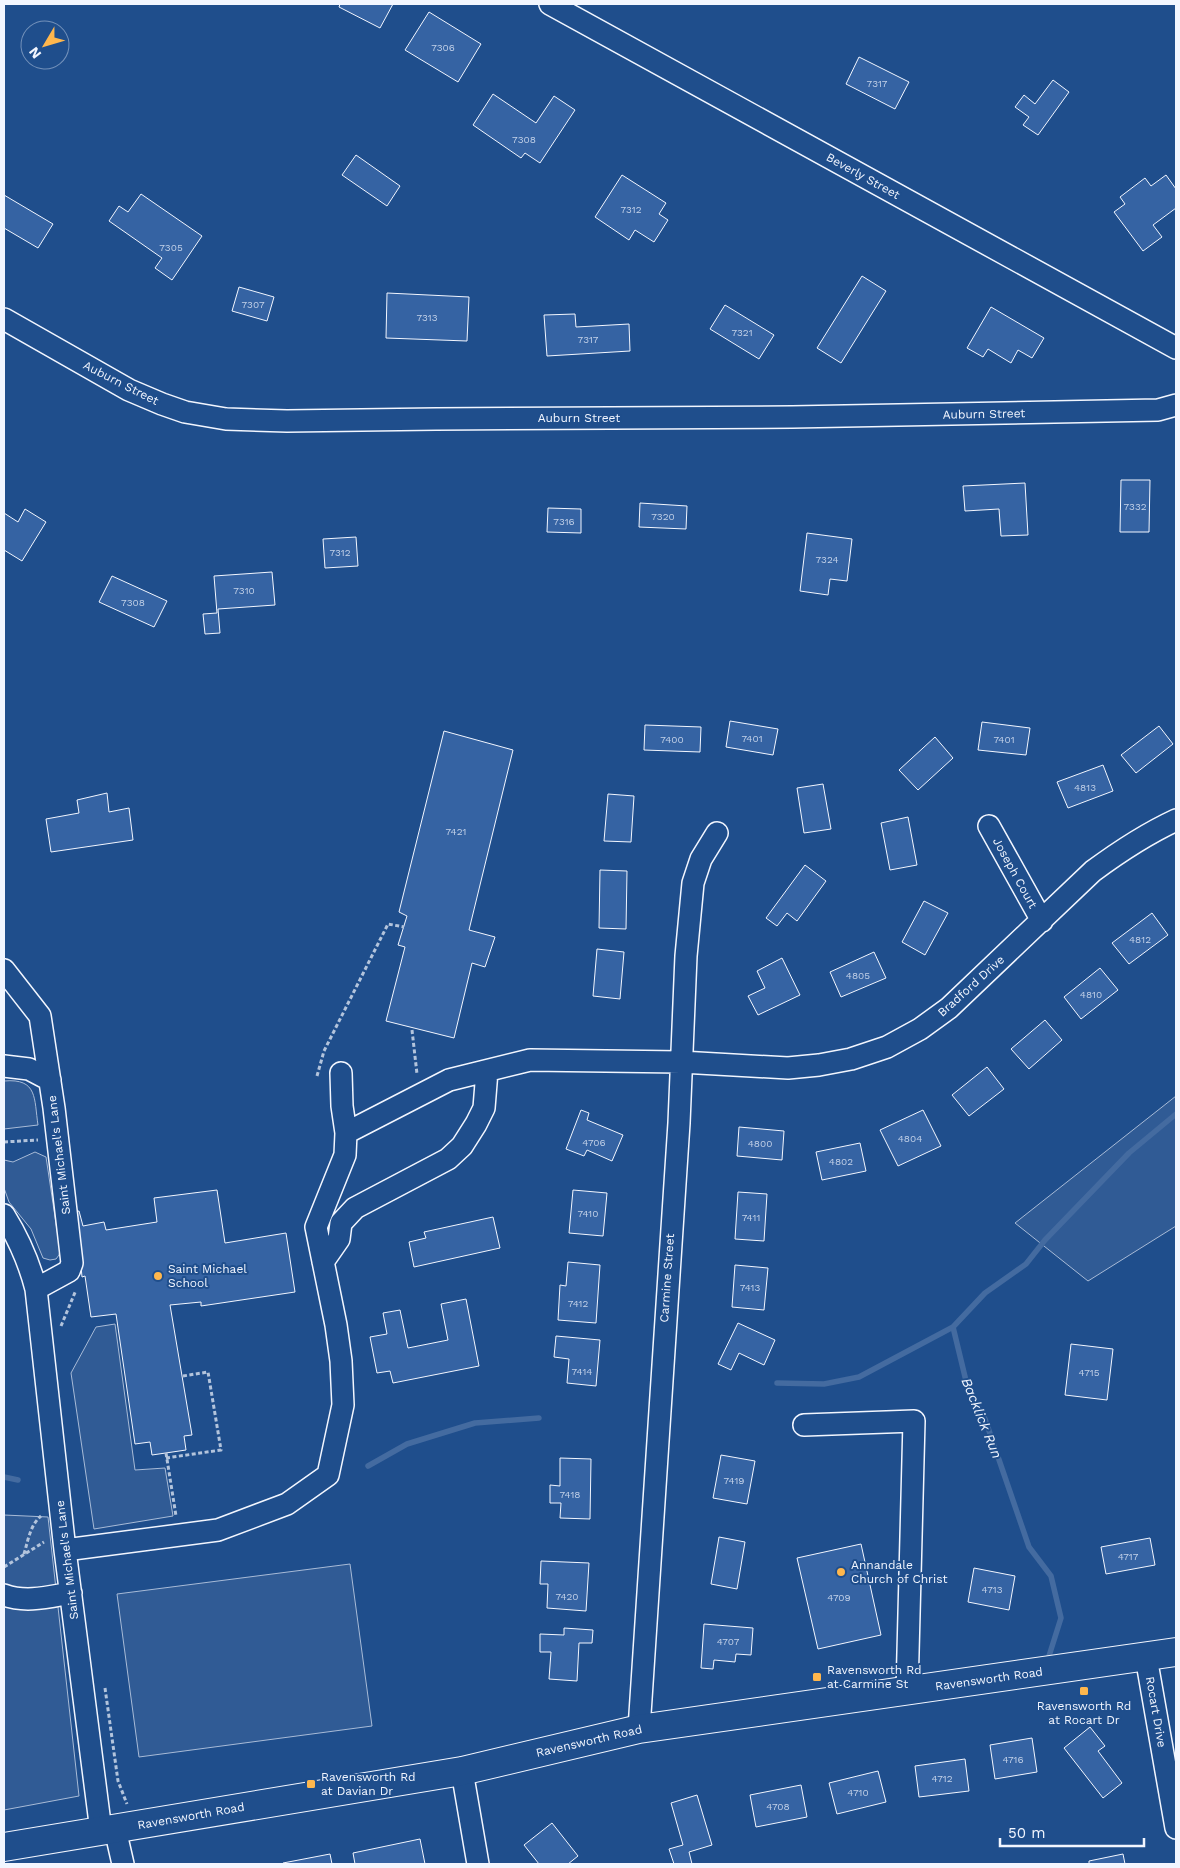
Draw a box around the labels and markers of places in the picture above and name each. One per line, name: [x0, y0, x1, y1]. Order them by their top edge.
place label: Saint Michael School: [168, 1262, 247, 1290]
marker: Saint Michael School: [152, 1270, 164, 1282]
place label: Annandale Church of Christ: [851, 1558, 948, 1586]
marker: Annandale Church of Christ: [835, 1566, 847, 1578]
place label: Ravensworth Rd at Carmine St: [827, 1663, 922, 1691]
marker: Ravensworth Rd at Carmine St: [811, 1671, 823, 1683]
marker: Ravensworth Rd at Rocart Dr: [1078, 1685, 1090, 1697]
place label: Ravensworth Rd at Rocart Dr: [1037, 1699, 1131, 1727]
place label: Ravensworth Rd at Davian Dr: [321, 1770, 416, 1798]
marker: Ravensworth Rd at Davian Dr: [305, 1778, 317, 1790]

